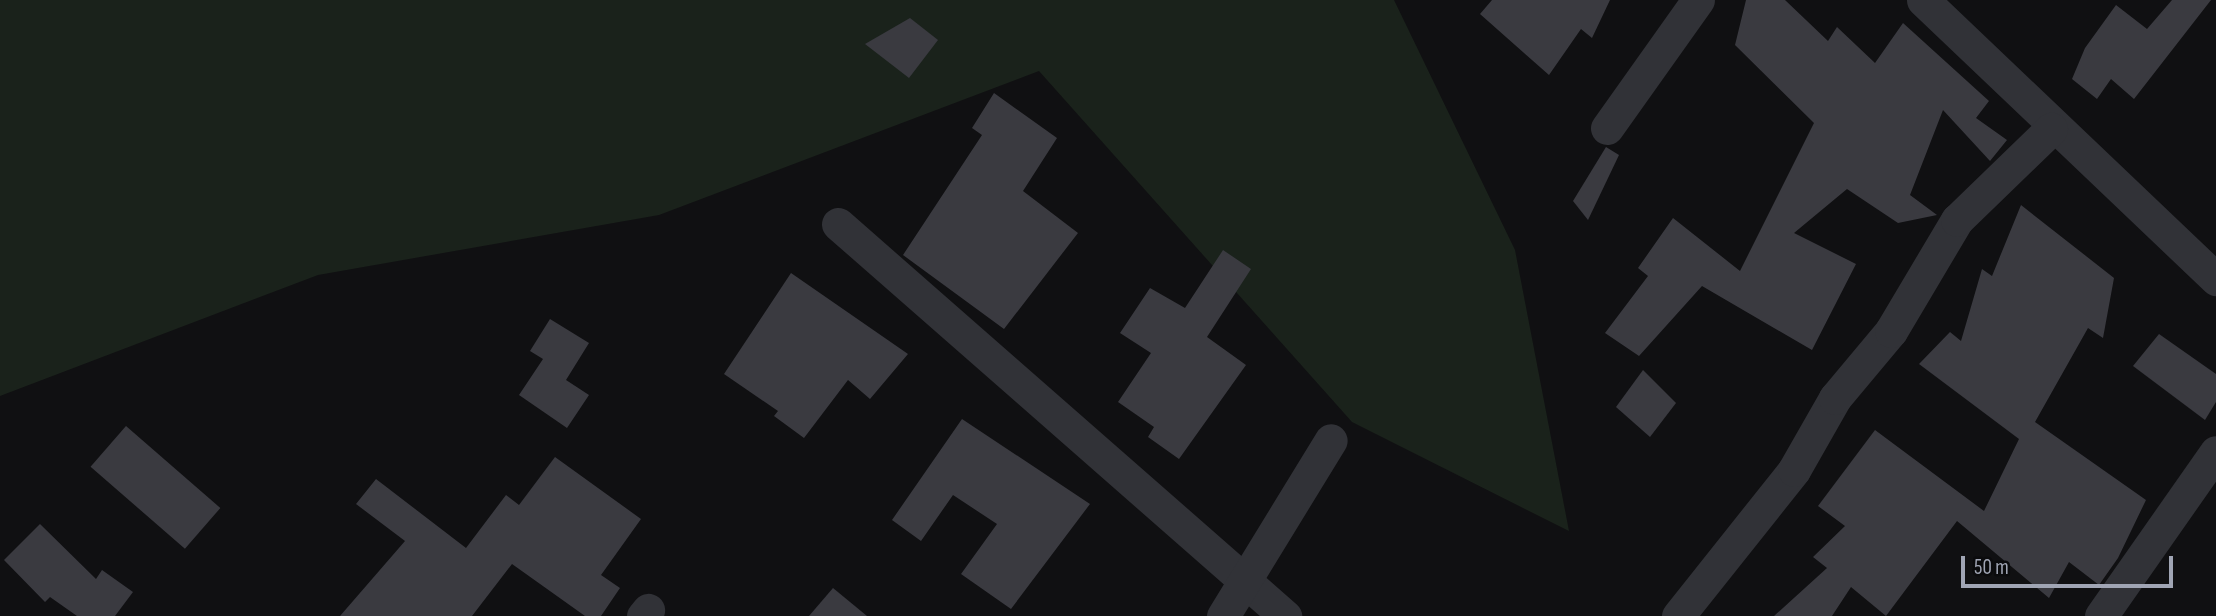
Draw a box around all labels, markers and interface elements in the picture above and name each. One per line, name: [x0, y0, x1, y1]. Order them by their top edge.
scale bar: [1964, 542, 2176, 586]
text: 50 m: [1974, 555, 2009, 580]

